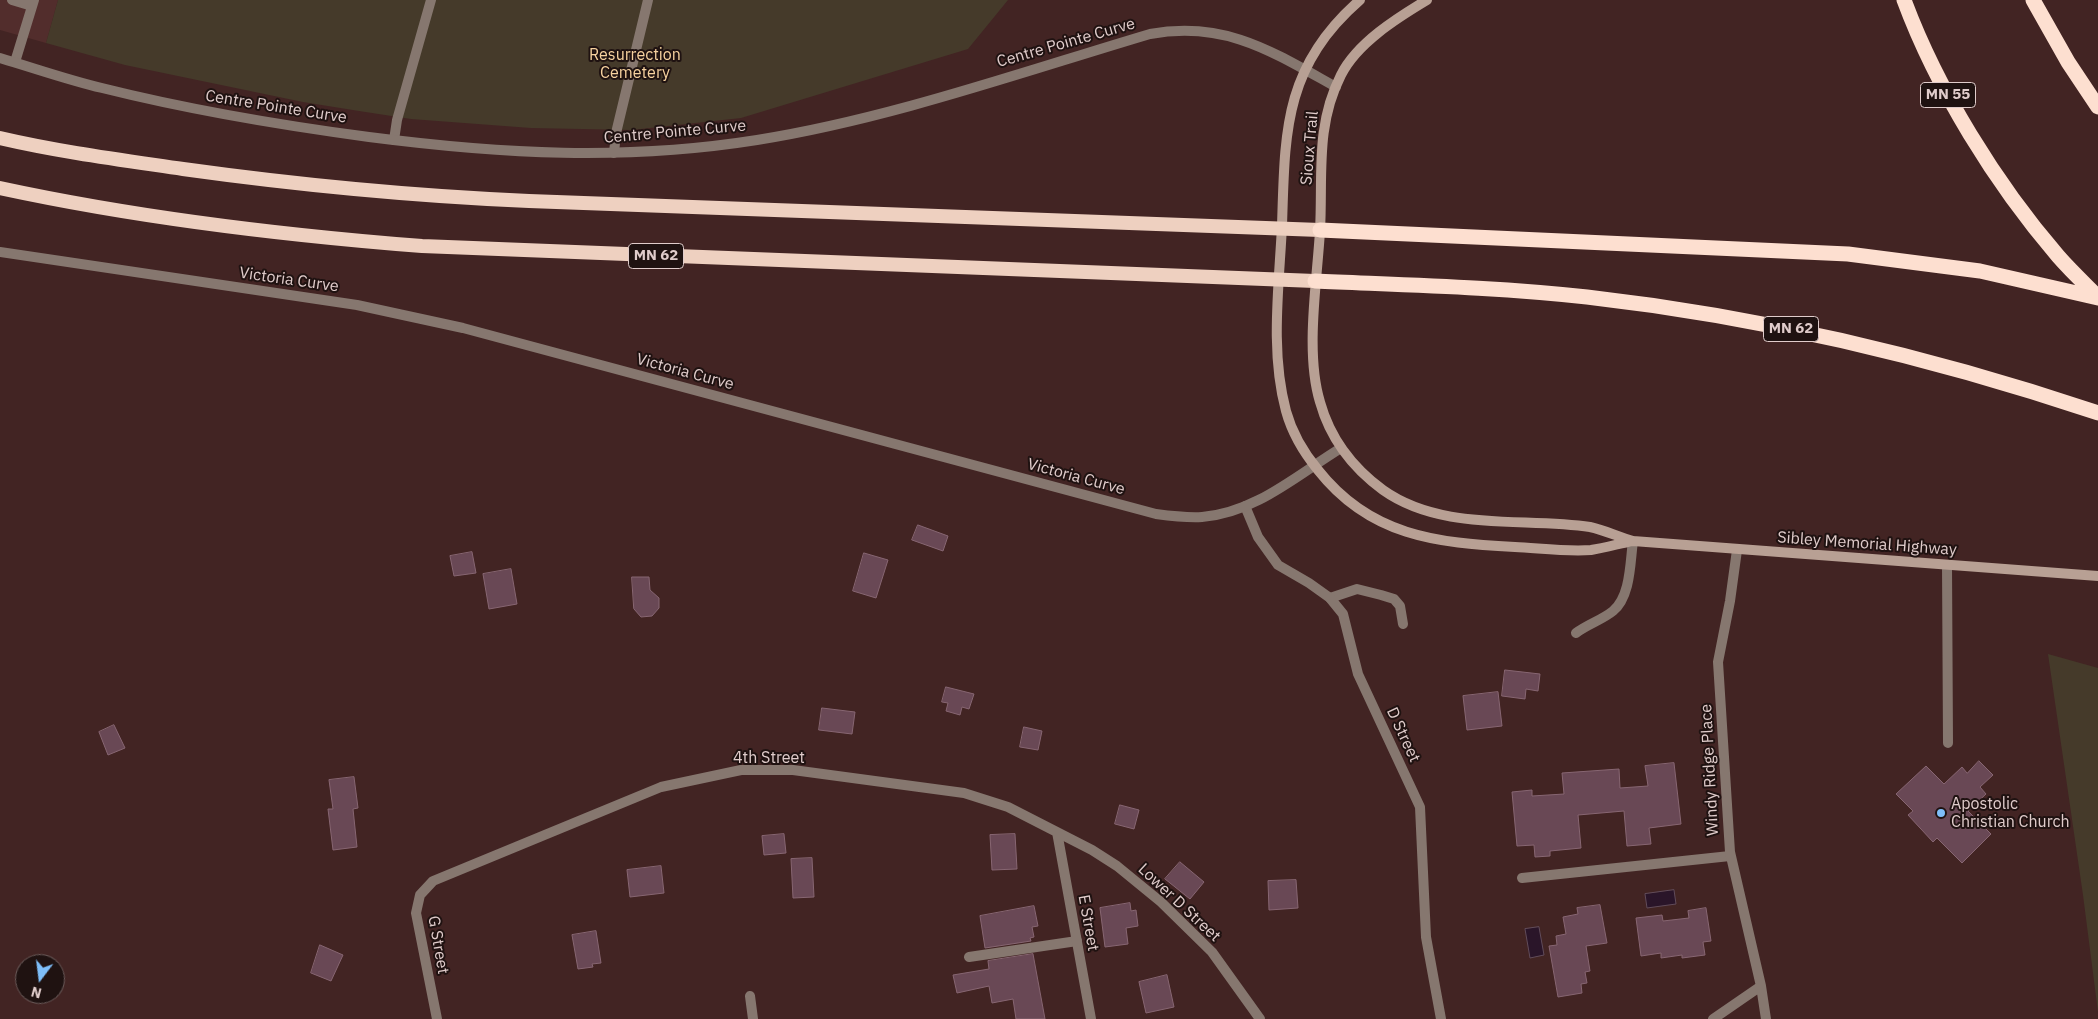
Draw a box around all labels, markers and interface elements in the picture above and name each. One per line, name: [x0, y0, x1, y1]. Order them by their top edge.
street label: Centre Pointe Curve: [995, 14, 1137, 72]
park label: Resurrection Cemetery: [589, 45, 681, 83]
road number: MN 55: [1920, 82, 1976, 108]
street label: Centre Pointe Curve: [204, 86, 348, 128]
street label: Sioux Trail: [1297, 110, 1323, 186]
street label: Centre Pointe Curve: [603, 116, 747, 148]
road number: MN 62: [628, 244, 684, 268]
street label: Victoria Curve: [238, 264, 340, 296]
road number: MN 62: [1764, 316, 1818, 342]
street label: Victoria Curve: [634, 350, 736, 394]
street label: Victoria Curve: [1025, 455, 1127, 499]
street label: Sibley Memorial Highway: [1777, 528, 1957, 560]
street label: D Street: [1382, 704, 1424, 766]
street label: Windy Ridge Place: [1697, 704, 1723, 836]
street label: 4th Street: [733, 748, 805, 768]
place label: Apostolic Christian Church: [1951, 794, 2070, 832]
marker: Apostolic Christian Church: [1935, 807, 1947, 819]
street label: Lower D Street: [1134, 860, 1224, 946]
street label: E Street: [1074, 893, 1102, 953]
street label: G Street: [423, 914, 453, 976]
north arrow: [15, 954, 65, 1004]
text: N: [29, 983, 44, 1003]

